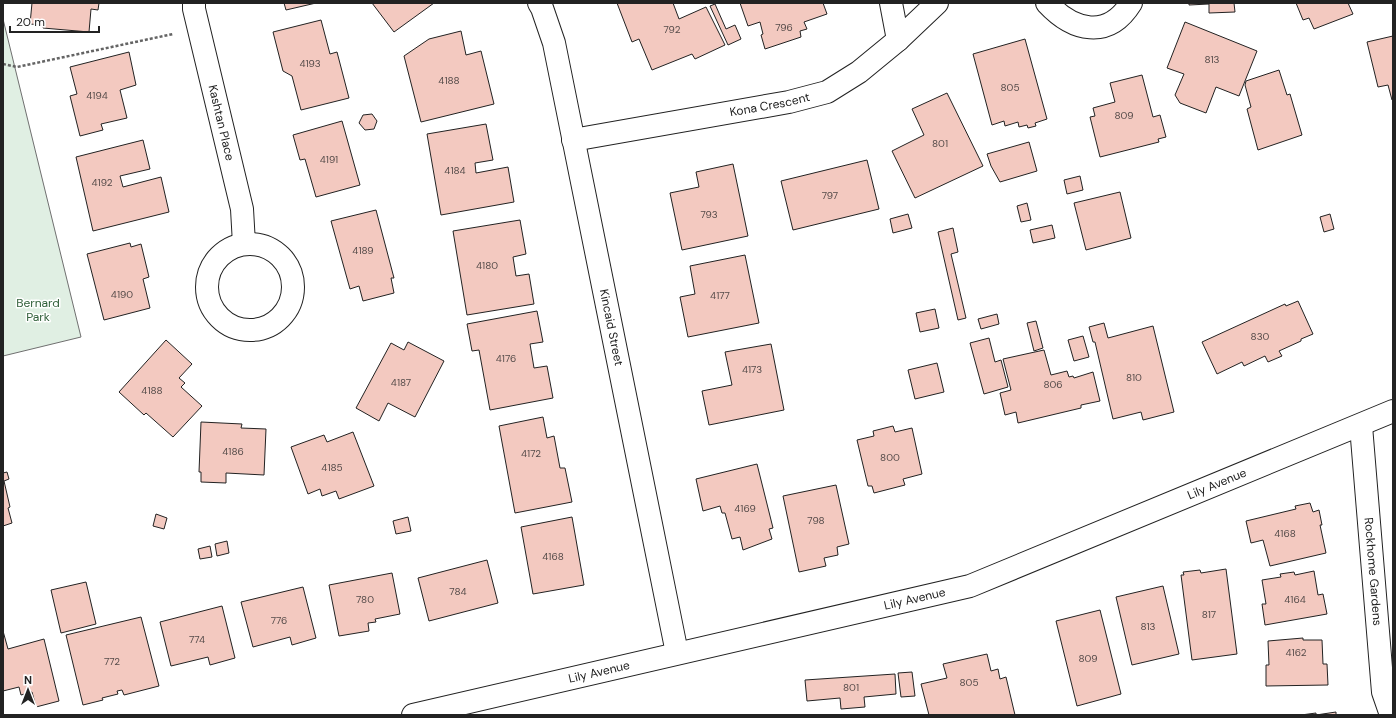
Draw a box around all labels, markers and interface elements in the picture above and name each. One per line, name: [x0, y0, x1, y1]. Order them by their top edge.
scale bar: [10, 8, 99, 34]
text: 20 m: [16, 14, 45, 30]
house number: 796: [775, 21, 793, 34]
house number: 792: [664, 23, 681, 36]
house number: 813: [1205, 53, 1220, 66]
house number: 4193: [299, 57, 321, 70]
house number: 4188: [438, 74, 460, 87]
house number: 805: [1000, 81, 1020, 94]
street label: Kashtan Place: [204, 83, 238, 162]
house number: 4194: [86, 89, 108, 102]
street label: Kona Crescent: [729, 89, 812, 120]
house number: 809: [1114, 109, 1134, 122]
house number: 801: [932, 137, 948, 150]
house number: 4191: [320, 153, 338, 166]
house number: 4184: [444, 164, 466, 177]
house number: 4192: [91, 176, 113, 189]
house number: 797: [822, 189, 838, 202]
house number: 793: [700, 208, 718, 221]
house number: 4189: [352, 244, 374, 257]
house number: 4180: [476, 259, 498, 272]
house number: 4190: [111, 288, 133, 301]
street label: Kincaid Street: [596, 288, 627, 367]
house number: 4177: [710, 289, 730, 302]
park label: Bernard Park: [16, 295, 60, 325]
house number: 830: [1251, 330, 1270, 343]
house number: 4176: [496, 352, 516, 365]
house number: 4173: [742, 363, 762, 376]
house number: 810: [1126, 371, 1142, 384]
house number: 4187: [391, 376, 411, 389]
house number: 806: [1043, 378, 1063, 391]
house number: 4188: [141, 384, 163, 397]
house number: 4186: [222, 445, 244, 458]
house number: 4172: [521, 447, 541, 460]
house number: 800: [880, 451, 900, 464]
house number: 4185: [321, 461, 343, 474]
street label: Lily Avenue: [1185, 464, 1249, 503]
house number: 4169: [734, 502, 756, 515]
house number: 798: [807, 514, 825, 527]
street label: Rockhome Gardens: [1361, 517, 1385, 626]
house number: 4168: [1274, 527, 1296, 540]
house number: 4168: [542, 550, 564, 563]
street label: Lily Avenue: [882, 584, 947, 614]
house number: 784: [449, 585, 467, 598]
house number: 780: [356, 593, 374, 606]
house number: 4164: [1284, 593, 1306, 606]
house number: 817: [1202, 608, 1216, 621]
house number: 776: [271, 614, 287, 627]
house number: 813: [1141, 620, 1156, 633]
house number: 774: [189, 633, 205, 646]
house number: 4162: [1286, 646, 1307, 659]
house number: 809: [1078, 652, 1098, 665]
house number: 772: [104, 655, 120, 668]
street label: Lily Avenue: [567, 657, 632, 687]
north arrow: [8, 670, 48, 710]
text: N: [24, 673, 32, 687]
house number: 805: [959, 676, 979, 689]
house number: 801: [843, 681, 859, 694]

